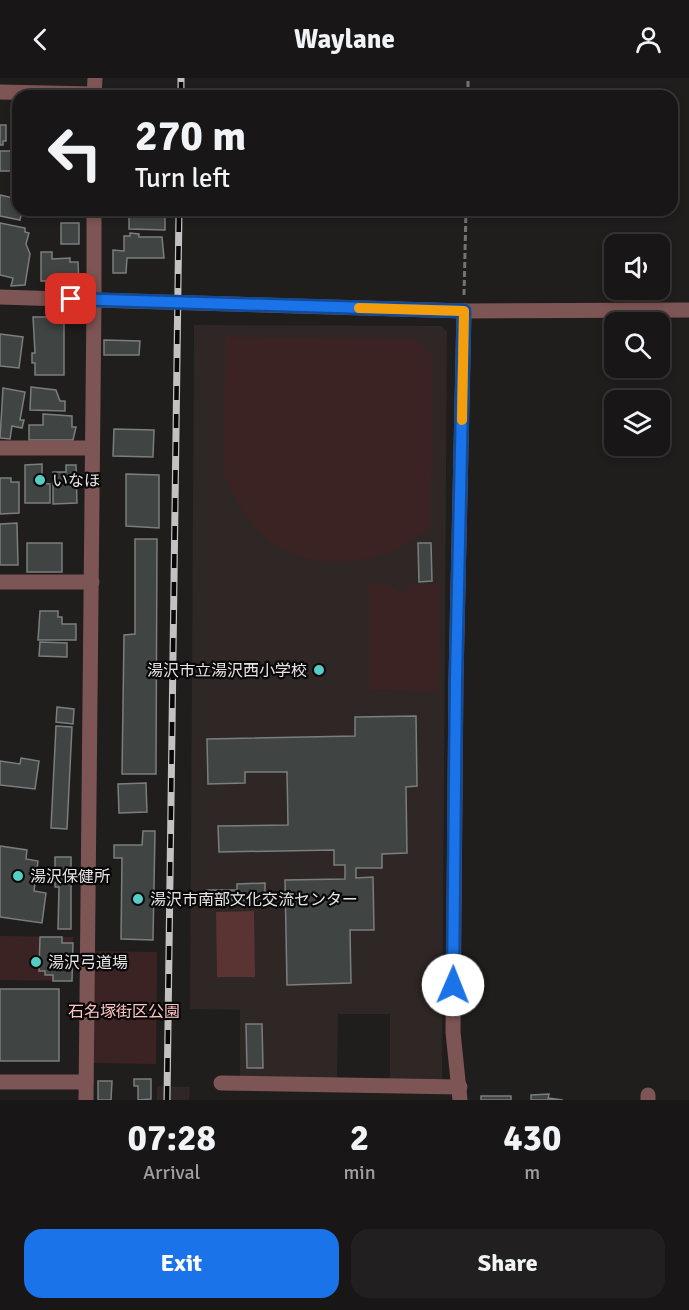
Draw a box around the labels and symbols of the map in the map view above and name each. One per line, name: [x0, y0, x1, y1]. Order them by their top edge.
pin: [45, 273, 96, 324]
place label: いなほ: [52, 471, 100, 491]
marker: いなほ: [33, 473, 47, 487]
place label: 湯沢市立湯沢西小学校: [147, 661, 307, 681]
marker: 湯沢市立湯沢西小学校: [312, 663, 326, 677]
place label: 湯沢保健所: [30, 867, 110, 887]
marker: 湯沢保健所: [11, 869, 25, 883]
place label: 湯沢市南部文化交流センター: [150, 890, 358, 910]
marker: 湯沢市南部文化交流センター: [131, 892, 145, 906]
place label: 湯沢弓道場: [48, 953, 128, 973]
position arrow: [421, 953, 485, 1017]
marker: 湯沢弓道場: [29, 955, 43, 969]
park label: 石名塚街区公園: [68, 1002, 180, 1022]

